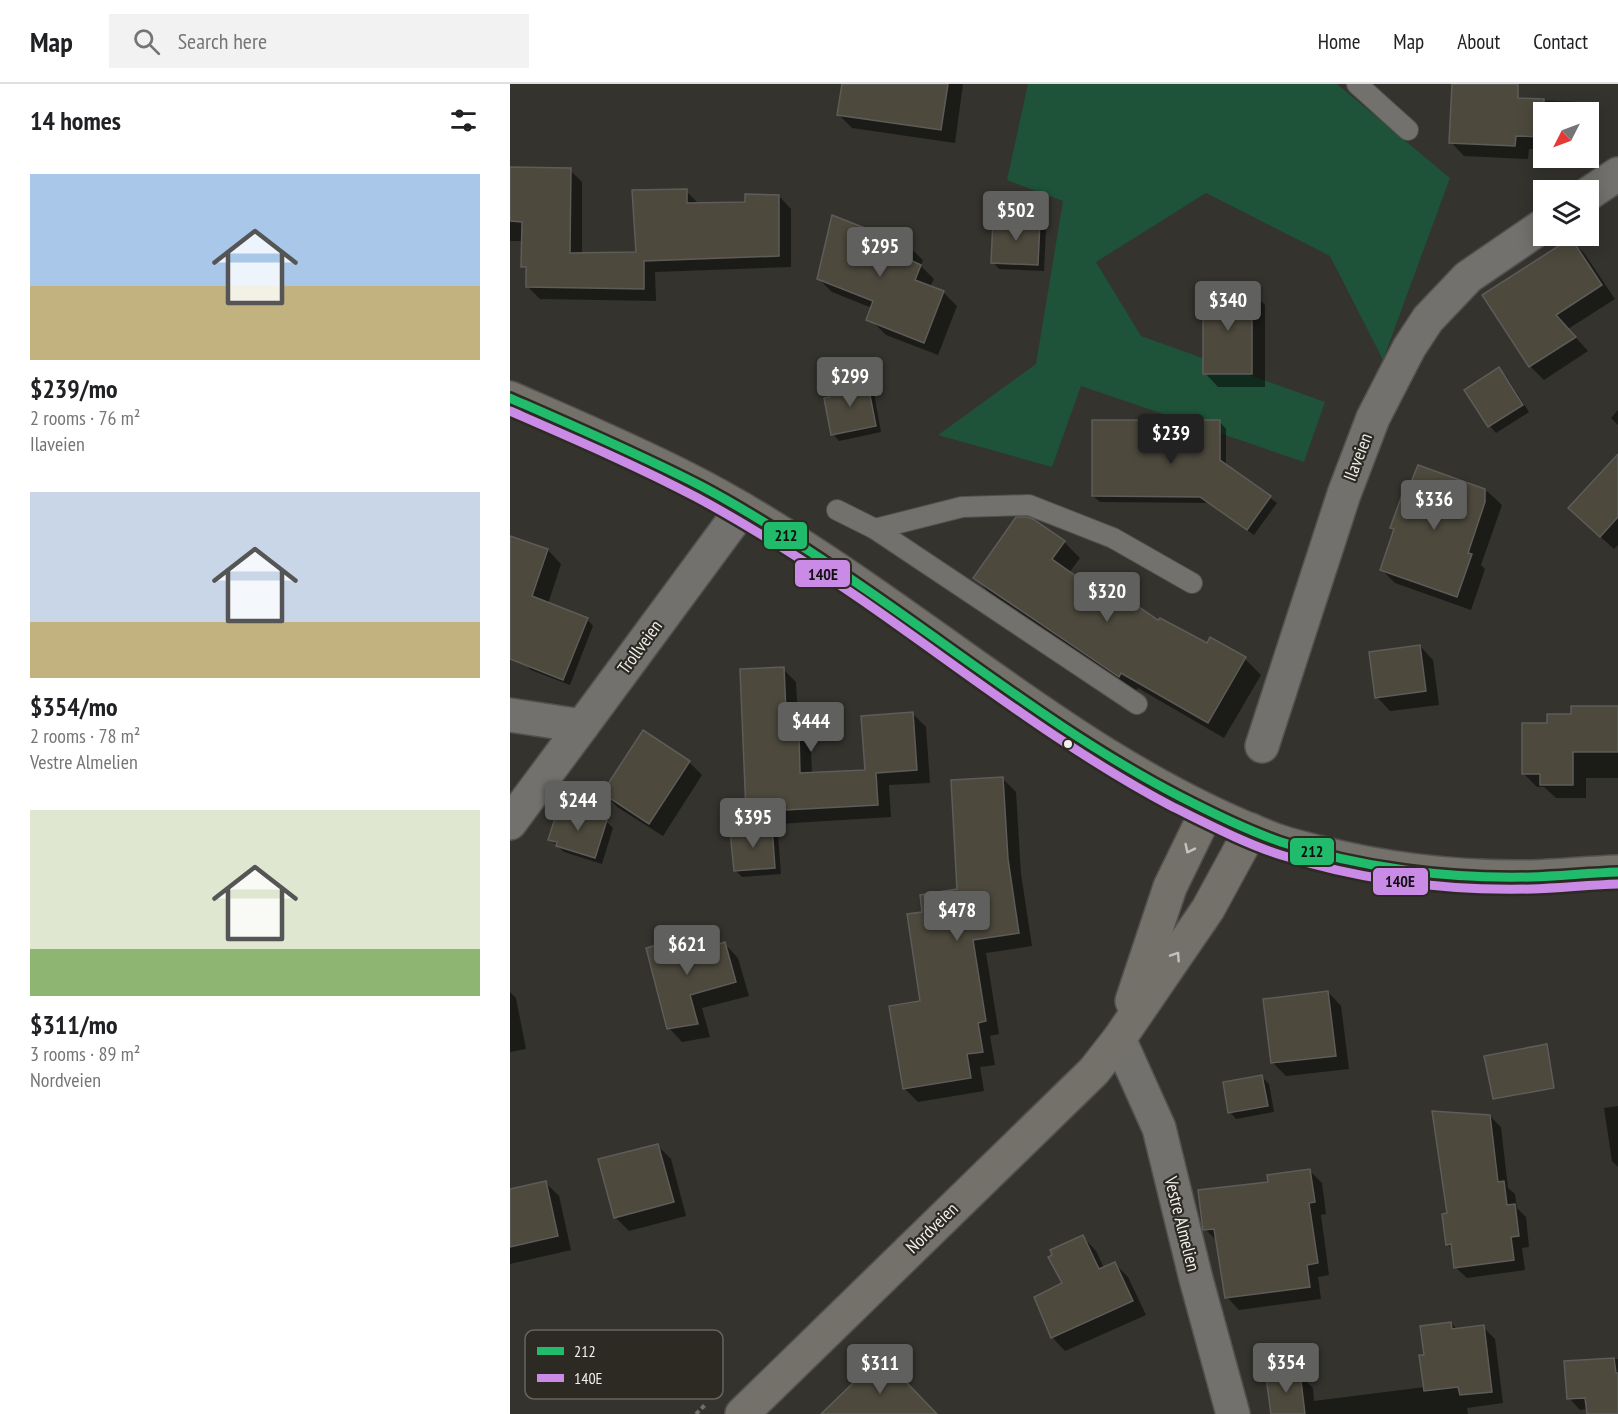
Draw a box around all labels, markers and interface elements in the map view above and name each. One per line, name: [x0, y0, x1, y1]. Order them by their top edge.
search box: [109, 14, 529, 68]
text: Map: [30, 23, 73, 60]
icon: search: [130, 25, 163, 58]
text: Search here: [178, 27, 267, 55]
text: Home: [1318, 28, 1360, 55]
text: Map: [1393, 28, 1424, 55]
text: About: [1457, 28, 1500, 55]
text: Contact: [1533, 28, 1588, 55]
north arrow: [1533, 102, 1599, 168]
map controls: [1533, 102, 1599, 246]
text: 14 homes: [30, 104, 121, 137]
icon: filters: [447, 104, 480, 137]
button: layers: [1533, 180, 1599, 246]
pin: $502: [980, 191, 1052, 242]
text: $502: [997, 197, 1035, 223]
icon: home: [201, 213, 309, 321]
pin: $295: [844, 227, 916, 278]
text: $295: [861, 233, 899, 259]
pin: $340: [1192, 281, 1264, 332]
text: $340: [1209, 287, 1247, 313]
pin: $299: [814, 357, 886, 408]
text: $299: [831, 363, 869, 389]
text: $239/mo: [30, 372, 118, 405]
text: 2 rooms · 76 m²: [30, 405, 140, 431]
pin: $239: [1135, 414, 1207, 465]
text: $239: [1152, 420, 1190, 446]
street label: Ilaveien: [1338, 430, 1377, 484]
text: Ilaveien: [30, 431, 85, 457]
pin: $336: [1398, 480, 1470, 531]
text: $336: [1415, 486, 1453, 512]
line badge: 212: [763, 521, 808, 550]
text: 212: [775, 525, 797, 545]
icon: home: [201, 531, 309, 639]
line badge: 140E: [794, 559, 851, 588]
text: 140E: [808, 564, 838, 584]
pin: $320: [1071, 572, 1143, 623]
text: $320: [1088, 578, 1126, 604]
street label: Trollveien: [612, 615, 667, 678]
text: $354/mo: [30, 690, 118, 723]
pin: $444: [775, 702, 847, 753]
text: $444: [792, 708, 830, 734]
text: 2 rooms · 78 m²: [30, 723, 140, 749]
unlabelled marker: [1062, 738, 1074, 750]
text: Vestre Almelien: [30, 749, 138, 775]
pin: $244: [542, 781, 614, 832]
text: $244: [559, 787, 597, 813]
pin: $395: [717, 798, 789, 849]
text: $395: [734, 804, 772, 830]
line badge: 212: [1289, 837, 1335, 866]
text: 212: [1301, 841, 1323, 861]
one-way arrow: [1184, 842, 1196, 853]
icon: home: [201, 849, 309, 957]
line badge: 140E: [1372, 867, 1429, 896]
text: 140E: [1385, 871, 1415, 891]
pin: $478: [921, 891, 993, 942]
text: $478: [938, 897, 976, 923]
pin: $621: [651, 925, 723, 976]
text: $621: [668, 931, 706, 957]
one-way arrow: [1168, 952, 1179, 963]
text: $311/mo: [30, 1008, 118, 1041]
text: 3 rooms · 89 m²: [30, 1041, 140, 1067]
text: Nordveien: [30, 1067, 101, 1093]
street label: Vestre Almelien: [1159, 1173, 1205, 1274]
street label: Nordveien: [901, 1197, 963, 1258]
legend: [525, 1330, 723, 1399]
text: 212: [574, 1341, 596, 1361]
pin: $354: [1250, 1343, 1322, 1394]
pin: $311: [844, 1344, 916, 1395]
text: $354: [1267, 1349, 1305, 1375]
text: $311: [861, 1350, 899, 1376]
text: 140E: [574, 1368, 603, 1388]

